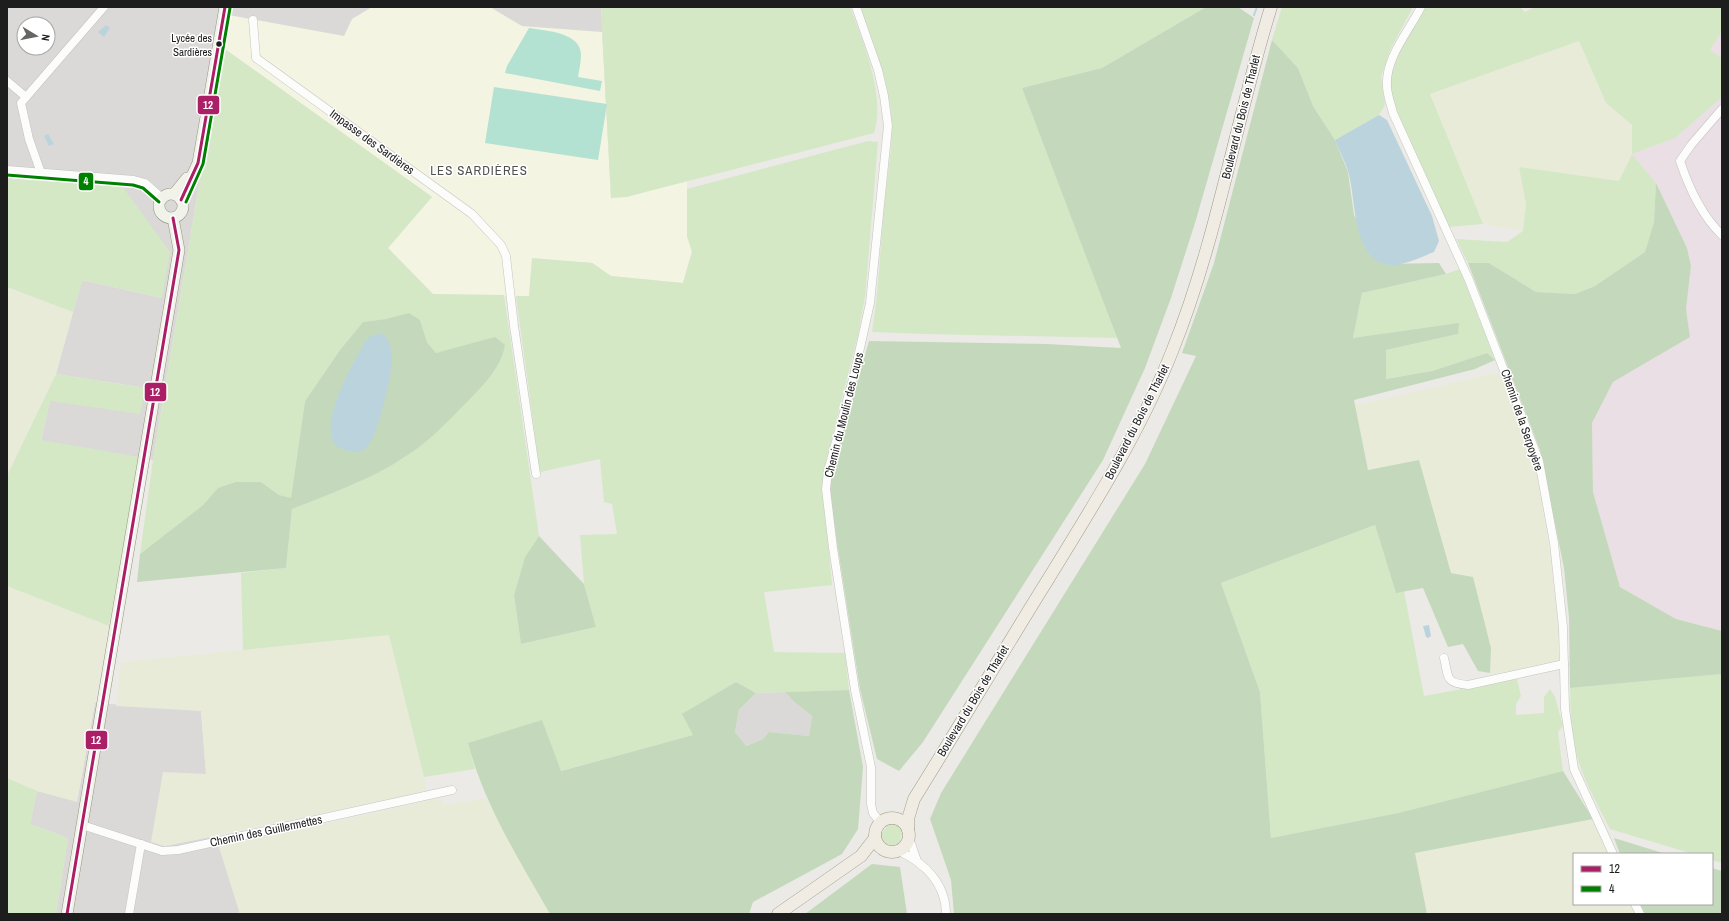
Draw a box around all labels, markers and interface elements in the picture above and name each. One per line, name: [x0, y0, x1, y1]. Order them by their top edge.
north arrow: [16, 16, 56, 56]
place label: Lycée des Sardières: [171, 31, 212, 59]
text: N: [38, 33, 53, 42]
marker: Lycée des Sardières: [214, 39, 224, 49]
street label: Boulevard du Bois de Tharlet: [1218, 53, 1264, 181]
line badge: 12: [197, 95, 220, 115]
text: 12: [203, 98, 213, 112]
street label: Impasse des Sardières: [326, 106, 418, 178]
district label: LES SARDIÈRES: [430, 162, 528, 179]
line badge: 4: [78, 172, 94, 191]
text: 4: [83, 174, 89, 188]
street label: Chemin du Moulin des Loups: [821, 351, 867, 479]
street label: Boulevard du Bois de Tharlet: [1101, 361, 1173, 482]
street label: Chemin de la Serpoyère: [1497, 367, 1547, 473]
line badge: 12: [144, 382, 167, 402]
text: 12: [150, 385, 160, 399]
street label: Boulevard du Bois de Tharlet: [933, 642, 1013, 760]
line badge: 12: [85, 730, 108, 750]
text: 12: [91, 733, 101, 747]
street label: Chemin des Guillermettes: [208, 811, 324, 851]
legend: [1573, 853, 1713, 905]
text: 12: [1609, 861, 1620, 877]
text: 4: [1609, 881, 1615, 897]

